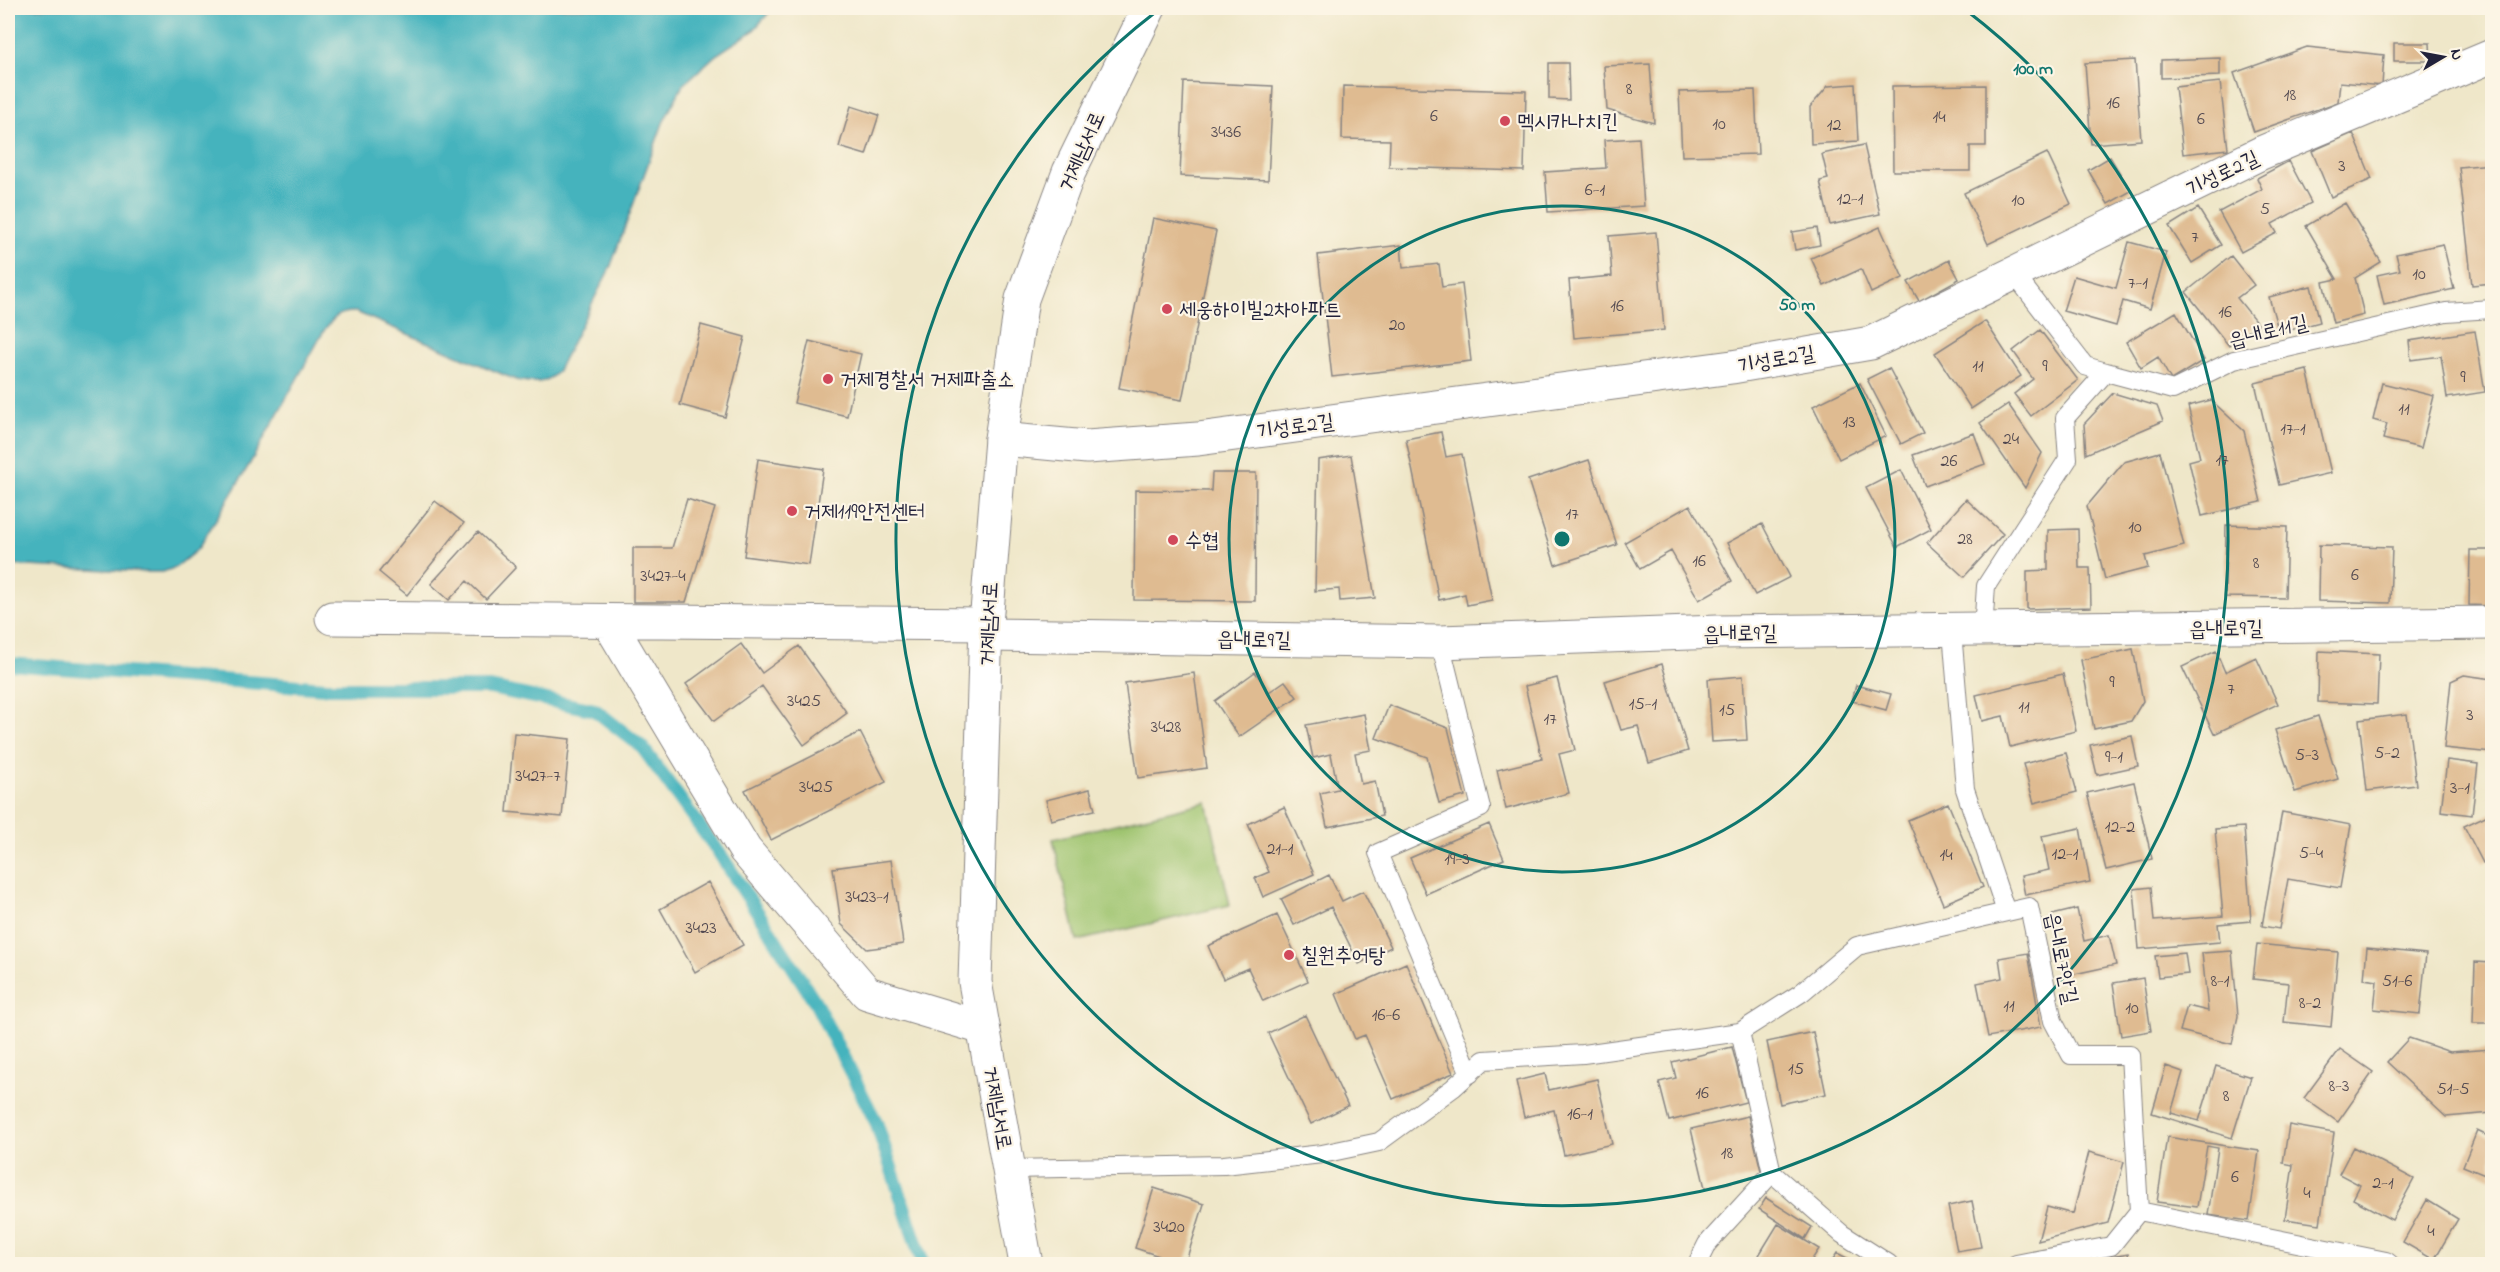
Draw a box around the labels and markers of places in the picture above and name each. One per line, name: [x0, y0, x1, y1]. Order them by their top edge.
place label: 멕시카나치킨: [1517, 108, 1618, 138]
marker: 멕시카나치킨: [1498, 114, 1512, 128]
place label: 세웅하이빌2차아파트: [1179, 296, 1342, 326]
marker: 세웅하이빌2차아파트: [1160, 302, 1174, 316]
place label: 거제경찰서 거제파출소: [840, 366, 1014, 396]
marker: 거제경찰서 거제파출소: [821, 372, 835, 386]
place label: 거제119안전센터: [804, 498, 925, 528]
marker: 거제119안전센터: [785, 504, 799, 518]
place label: 수협: [1185, 527, 1219, 557]
centre of rings: [1552, 529, 1572, 549]
marker: 수협: [1166, 533, 1180, 547]
place label: 칠원추어탕: [1301, 942, 1386, 972]
marker: 칠원추어탕: [1282, 948, 1296, 962]

